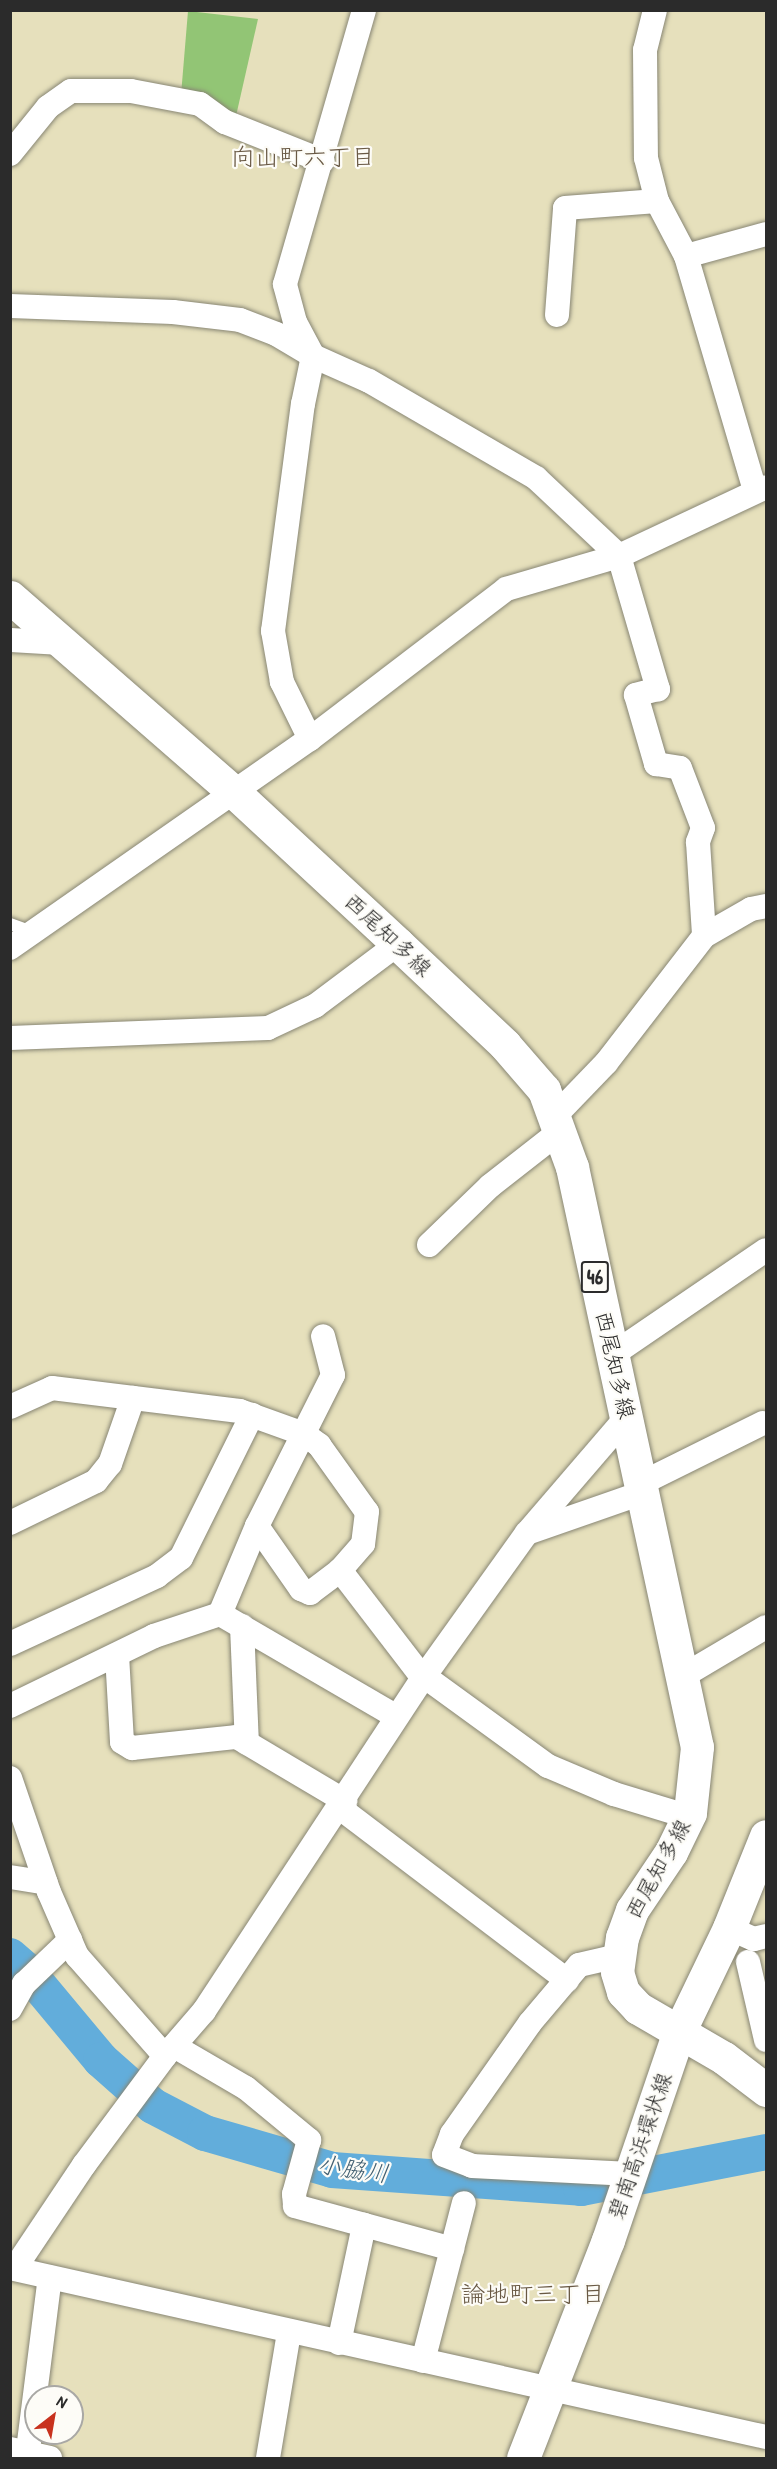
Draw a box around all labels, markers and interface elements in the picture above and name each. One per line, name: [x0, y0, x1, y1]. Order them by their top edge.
district label: 向山町六丁目: [231, 143, 375, 171]
street label: 西尾知多線: [339, 888, 437, 982]
road number: 46: [580, 1259, 610, 1295]
street label: 西尾知多線: [590, 1308, 640, 1422]
street label: 西尾知多線: [620, 1814, 696, 1924]
street label: 碧南高浜環状線: [602, 2069, 678, 2223]
water label: 小脇川: [315, 2150, 391, 2188]
district label: 論地町三丁目: [461, 2280, 605, 2308]
north arrow: [24, 2385, 84, 2445]
text: N: [53, 2390, 72, 2413]

